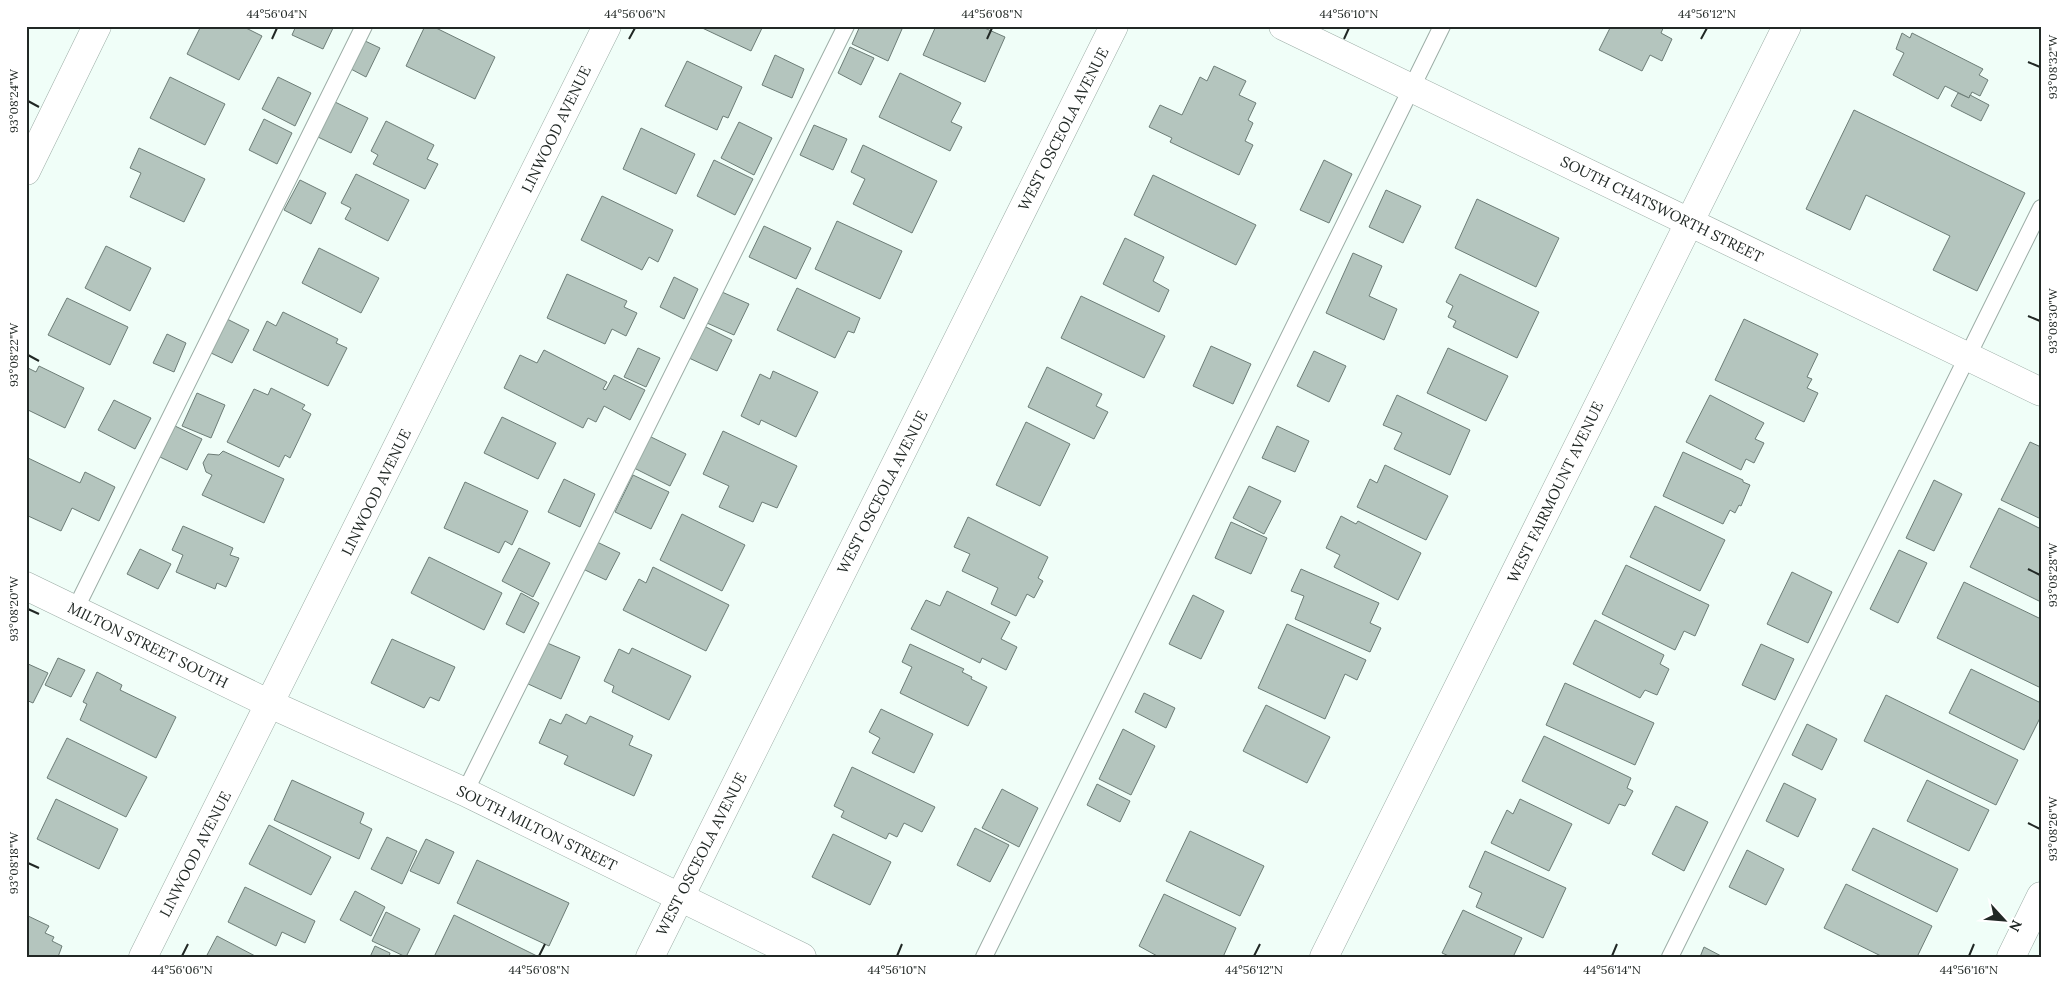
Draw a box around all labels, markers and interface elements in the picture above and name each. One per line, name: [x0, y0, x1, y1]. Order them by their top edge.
text: 44°56'04"N: [247, 6, 307, 21]
text: 44°56'06"N: [604, 6, 666, 21]
text: 44°56'08"N: [961, 6, 1023, 21]
text: 44°56'10"N: [1320, 6, 1378, 21]
text: 44°56'12"N: [1678, 6, 1736, 21]
text: 93°08'32"W: [2045, 34, 2060, 99]
street label: WEST OSCEOLA AVENUE: [1014, 44, 1112, 214]
street label: LINWOOD AVENUE: [517, 63, 595, 195]
text: 93°08'24"W: [6, 68, 21, 133]
street label: SOUTH CHATSWORTH STREET: [1558, 152, 1767, 267]
text: 93°08'30"W: [2045, 287, 2060, 354]
text: 93°08'22"W: [6, 322, 21, 387]
street label: WEST FAIRMOUNT AVENUE: [1503, 398, 1607, 586]
street label: WEST OSCEOLA AVENUE: [833, 407, 931, 577]
street label: LINWOOD AVENUE: [337, 426, 415, 558]
text: 93°08'28"W: [2045, 542, 2060, 607]
text: 93°08'20"W: [6, 575, 21, 642]
street label: MILTON STREET SOUTH: [65, 598, 231, 692]
street label: WEST OSCEOLA AVENUE: [652, 769, 750, 939]
street label: SOUTH MILTON STREET: [454, 781, 621, 875]
street label: LINWOOD AVENUE: [155, 788, 235, 920]
text: 93°08'26"W: [2045, 796, 2060, 861]
text: 93°08'18"W: [6, 831, 21, 894]
north arrow: [1980, 896, 2030, 946]
text: N: [2005, 917, 2026, 935]
text: 44°56'06"N: [151, 962, 213, 977]
text: 44°56'08"N: [508, 962, 570, 977]
text: 44°56'10"N: [868, 962, 926, 977]
text: 44°56'12"N: [1225, 962, 1283, 977]
text: 44°56'14"N: [1583, 962, 1641, 977]
text: 44°56'16"N: [1940, 962, 1998, 977]

